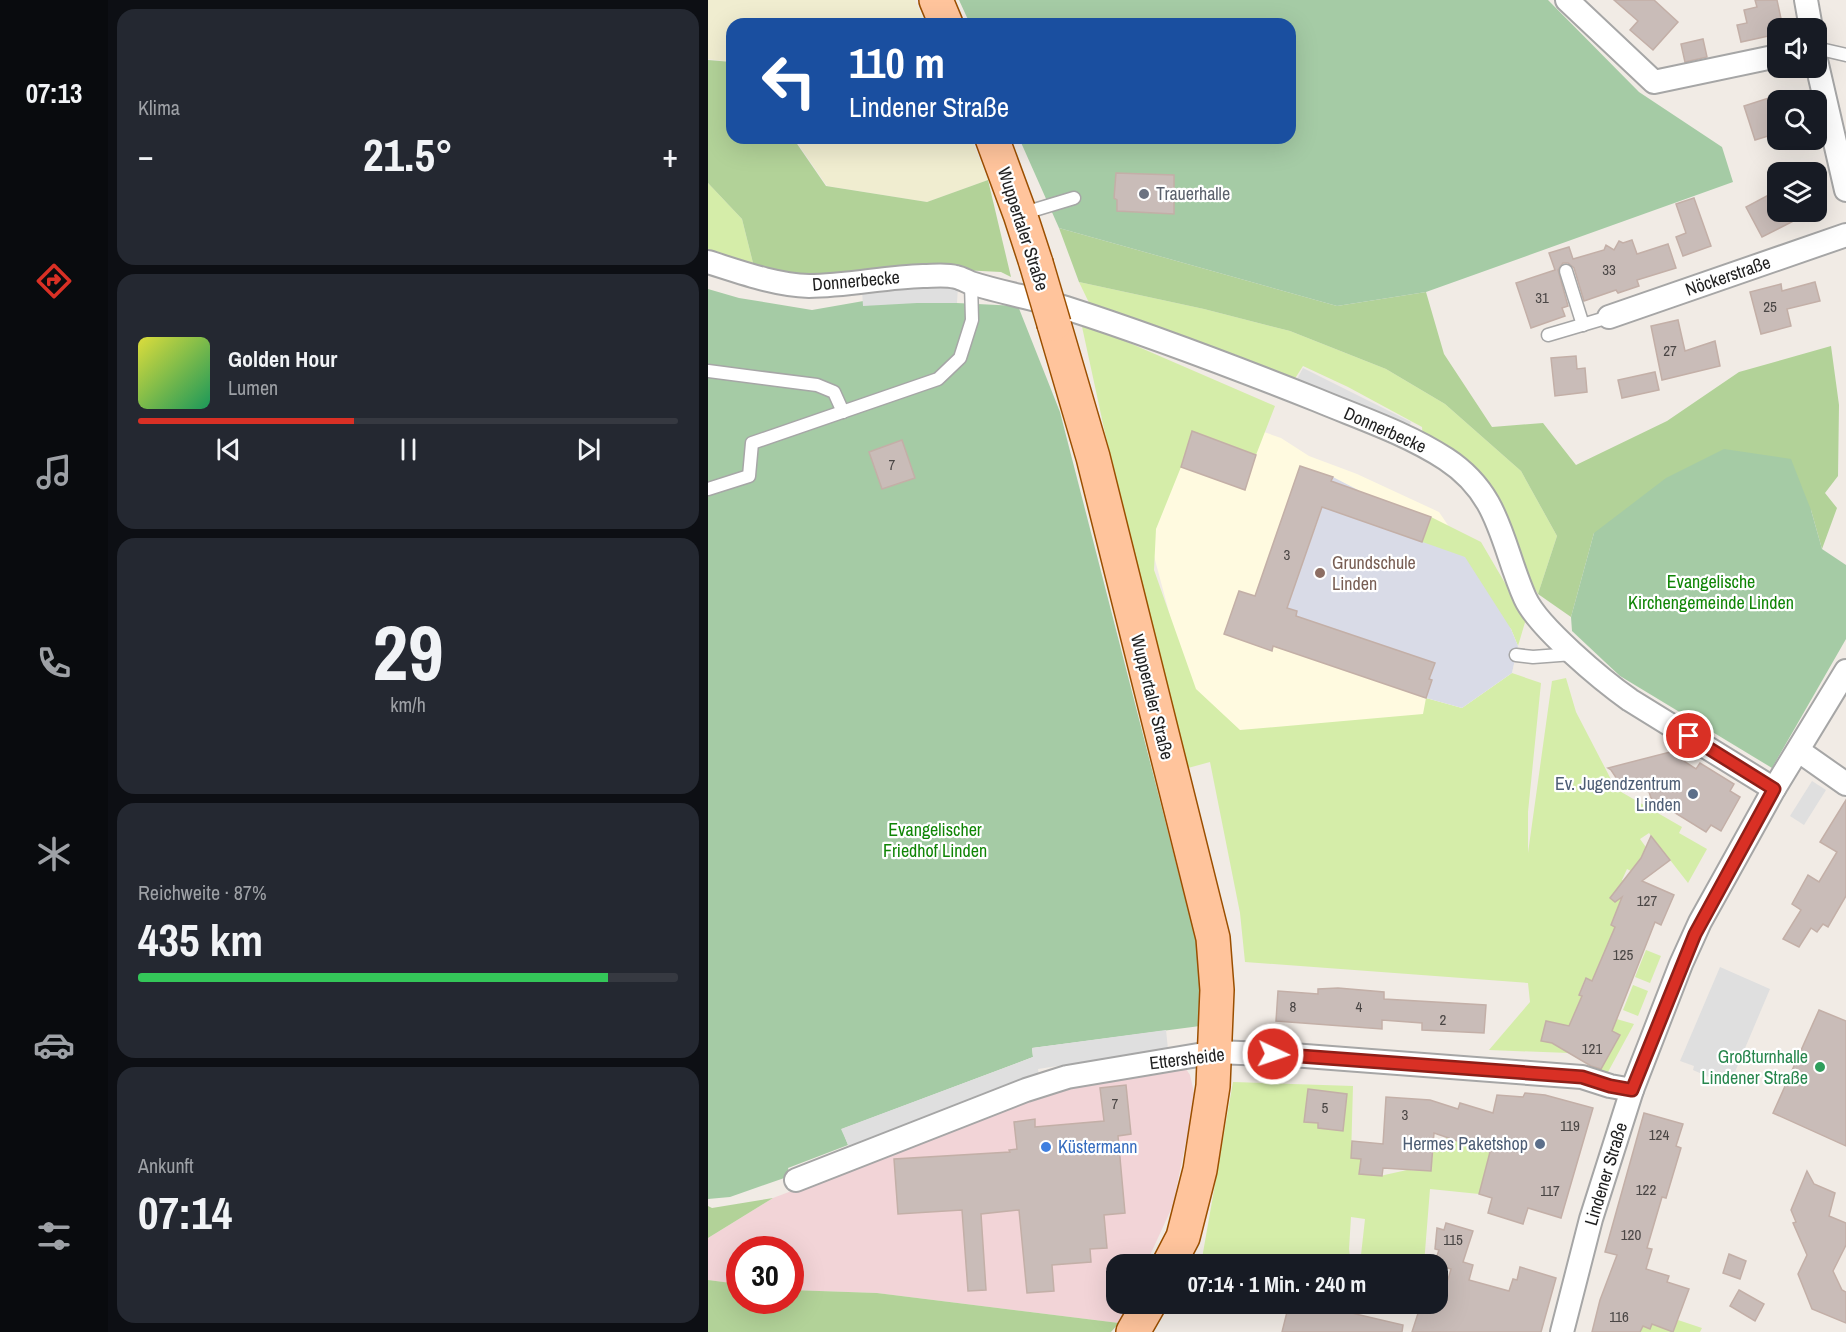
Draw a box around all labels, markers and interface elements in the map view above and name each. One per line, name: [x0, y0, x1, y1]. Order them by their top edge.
map controls: [1767, 18, 1827, 222]
button: sound: [1767, 18, 1827, 78]
text: 110 m: [849, 35, 945, 91]
icon: left: [750, 42, 828, 120]
text: 07:13: [26, 75, 82, 111]
text: Lindener Straße: [849, 89, 1009, 125]
button: search: [1767, 90, 1827, 150]
text: Klima: [138, 94, 180, 121]
text: 21.5°: [363, 124, 453, 185]
text: −: [138, 133, 154, 177]
text: +: [662, 133, 678, 177]
button: layers: [1767, 162, 1827, 222]
street label: Wuppertaler Straße: [992, 164, 1055, 294]
place label: Trauerhalle: [1156, 181, 1230, 206]
marker: Trauerhalle: [1137, 187, 1151, 201]
street label: Nöckerstraße: [1682, 249, 1774, 302]
house number: 33: [1602, 259, 1616, 280]
icon: directions: [33, 260, 75, 302]
street label: Donnerbecke: [811, 264, 901, 297]
house number: 31: [1535, 287, 1549, 308]
house number: 25: [1763, 296, 1777, 317]
house number: 27: [1663, 340, 1677, 361]
text: Golden Hour: [228, 344, 337, 374]
text: Lumen: [228, 374, 278, 401]
street label: Donnerbecke: [1340, 400, 1430, 459]
icon: previous: [212, 433, 245, 466]
icon: pause: [392, 433, 425, 466]
icon: next: [572, 433, 605, 466]
icon: music: [33, 451, 75, 493]
house number: 7: [889, 454, 896, 475]
house number: 3: [1284, 544, 1291, 565]
place label: Grundschule Linden: [1332, 550, 1416, 596]
marker: Grundschule Linden: [1313, 566, 1327, 580]
park label: Evangelische Kirchengemeinde Linden: [1628, 569, 1794, 615]
text: 29: [372, 599, 444, 704]
street label: Wuppertaler Straße: [1125, 631, 1180, 762]
icon: phone: [33, 642, 75, 684]
text: km/h: [390, 691, 426, 718]
pin: [1663, 710, 1714, 761]
icon: arrive: [1672, 719, 1705, 752]
place label: Ev. Jugendzentrum Linden: [1555, 771, 1681, 817]
marker: Ev. Jugendzentrum Linden: [1686, 787, 1700, 801]
park label: Evangelischer Friedhof Linden: [883, 817, 987, 863]
icon: climate: [33, 833, 75, 875]
text: Reichweite · 87%: [138, 879, 267, 906]
house number: 127: [1637, 890, 1657, 911]
text: 435 km: [138, 909, 263, 970]
house number: 125: [1613, 944, 1633, 965]
house number: 8: [1290, 996, 1297, 1017]
house number: 4: [1356, 996, 1363, 1017]
house number: 2: [1440, 1009, 1447, 1030]
position arrow: [1241, 1022, 1305, 1086]
icon: car: [33, 1024, 75, 1066]
house number: 121: [1582, 1038, 1602, 1059]
street label: Ettersheide: [1148, 1041, 1226, 1076]
place label: Großturnhalle Lindener Straße: [1701, 1044, 1808, 1090]
marker: Großturnhalle Lindener Straße: [1813, 1060, 1827, 1074]
house number: 7: [1112, 1093, 1119, 1114]
house number: 5: [1322, 1097, 1329, 1118]
house number: 3: [1402, 1104, 1409, 1125]
house number: 119: [1560, 1115, 1580, 1136]
street label: Lindener Straße: [1578, 1119, 1633, 1229]
house number: 124: [1649, 1124, 1669, 1145]
place label: Hermes Paketshop: [1402, 1131, 1528, 1156]
place label: Küstermann: [1058, 1134, 1138, 1159]
marker: Hermes Paketshop: [1533, 1137, 1547, 1151]
marker: Küstermann: [1039, 1140, 1053, 1154]
text: Ankunft: [138, 1152, 194, 1179]
house number: 122: [1636, 1179, 1656, 1200]
house number: 117: [1540, 1180, 1560, 1201]
text: 07:14: [138, 1182, 232, 1243]
icon: filters: [33, 1215, 75, 1257]
house number: 120: [1621, 1224, 1641, 1245]
house number: 115: [1443, 1229, 1463, 1250]
speed limit sign: 30: [726, 1236, 804, 1314]
text: 07:14 · 1 Min. · 240 m: [1188, 1269, 1366, 1299]
house number: 116: [1609, 1306, 1629, 1327]

